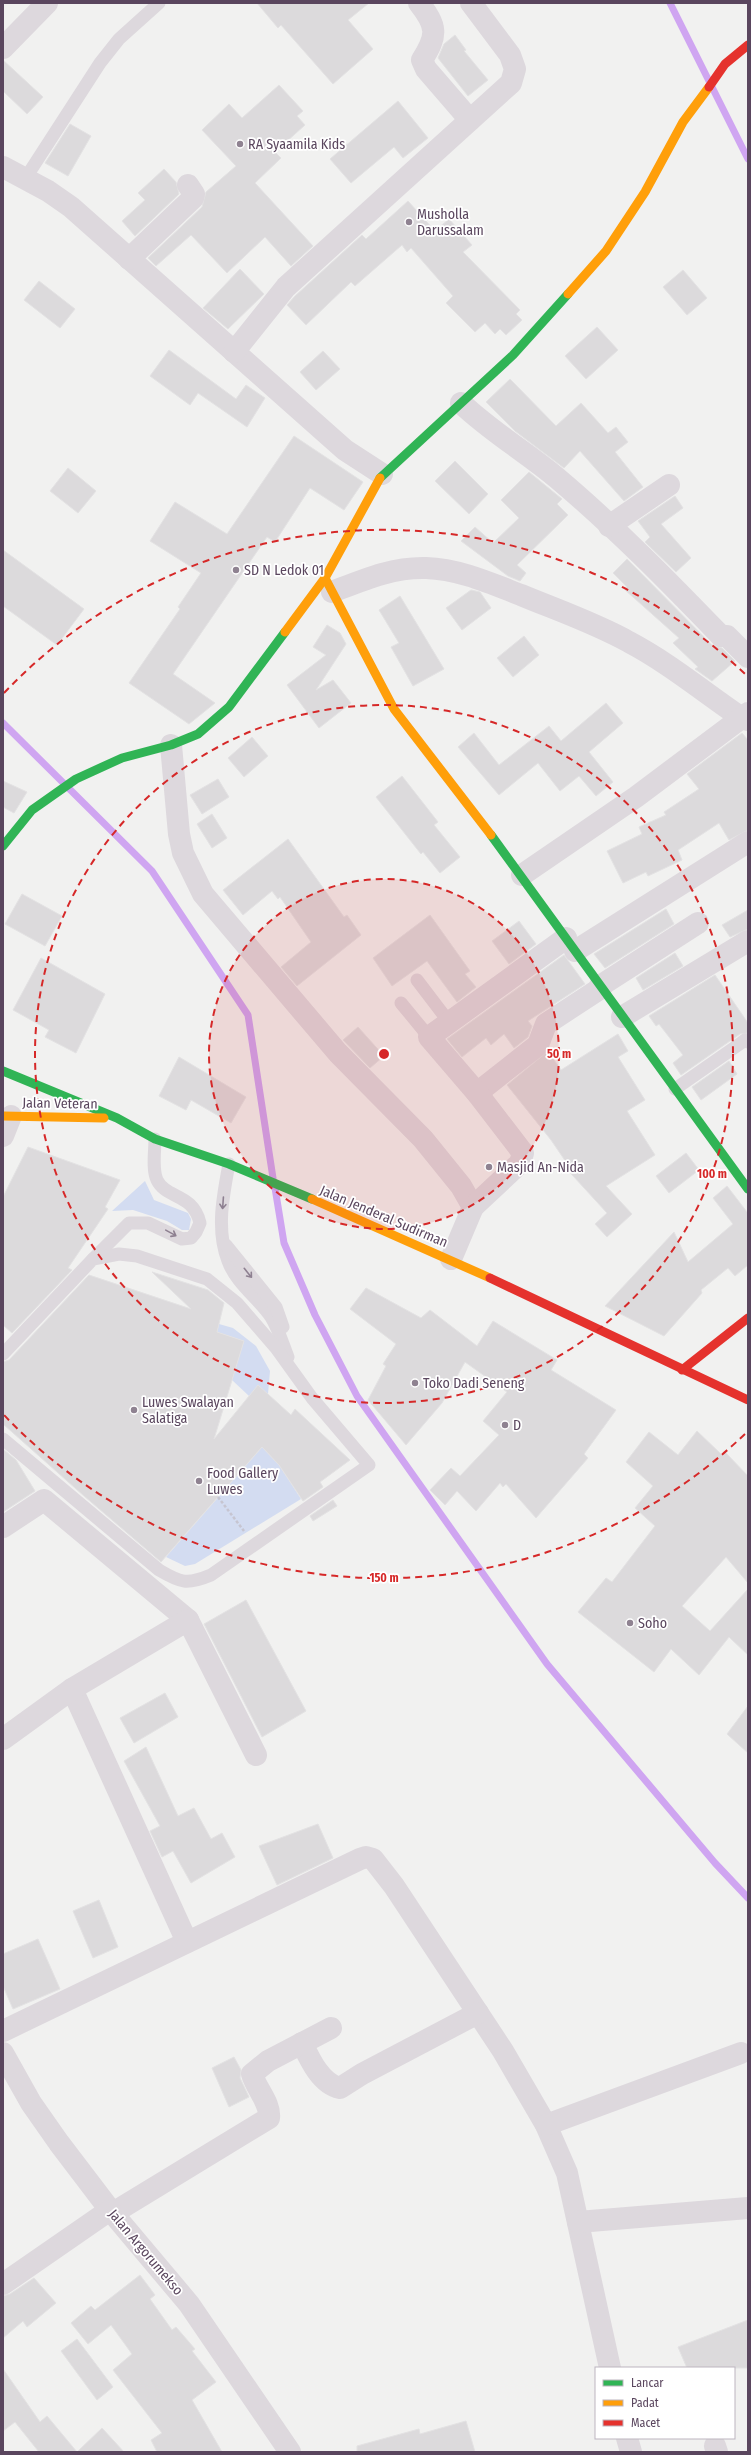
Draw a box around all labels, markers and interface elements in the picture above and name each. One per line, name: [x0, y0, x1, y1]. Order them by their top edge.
place label: RA Syaamila Kids: [248, 136, 345, 153]
marker: RA Syaamila Kids: [235, 139, 245, 149]
place label: Musholla Darussalam: [417, 206, 484, 239]
marker: Musholla Darussalam: [404, 217, 414, 227]
place label: SD N Ledok 01: [244, 562, 324, 579]
marker: SD N Ledok 01: [231, 565, 241, 575]
centre of rings: [377, 1047, 391, 1061]
text: 50 m: [547, 1047, 571, 1061]
street label: Jalan Veteran: [22, 1094, 98, 1113]
place label: Masjid An-Nida: [497, 1159, 584, 1176]
marker: Masjid An-Nida: [484, 1162, 494, 1172]
text: 100 m: [697, 1167, 727, 1181]
street label: Jalan Jenderal Sudirman: [317, 1182, 450, 1251]
one-way arrow: [219, 1196, 226, 1209]
one-way arrow: [165, 1229, 177, 1237]
one-way arrow: [244, 1267, 252, 1278]
place label: Toko Dadi Seneng: [423, 1375, 525, 1392]
marker: Toko Dadi Seneng: [410, 1378, 420, 1388]
place label: Luwes Swalayan Salatiga: [142, 1394, 234, 1427]
marker: Luwes Swalayan Salatiga: [129, 1405, 139, 1415]
place label: D: [513, 1417, 521, 1434]
marker: D: [500, 1420, 510, 1430]
place label: Food Gallery Luwes: [207, 1465, 279, 1498]
marker: Food Gallery Luwes: [194, 1476, 204, 1486]
text: 150 m: [369, 1571, 399, 1585]
place label: Soho: [638, 1615, 667, 1632]
marker: Soho: [625, 1618, 635, 1628]
street label: Jalan Argorumekso: [105, 2206, 187, 2299]
legend: [595, 2367, 735, 2439]
text: Lancar: [631, 2376, 664, 2390]
text: Padat: [631, 2396, 659, 2410]
text: Macet: [631, 2416, 660, 2430]

